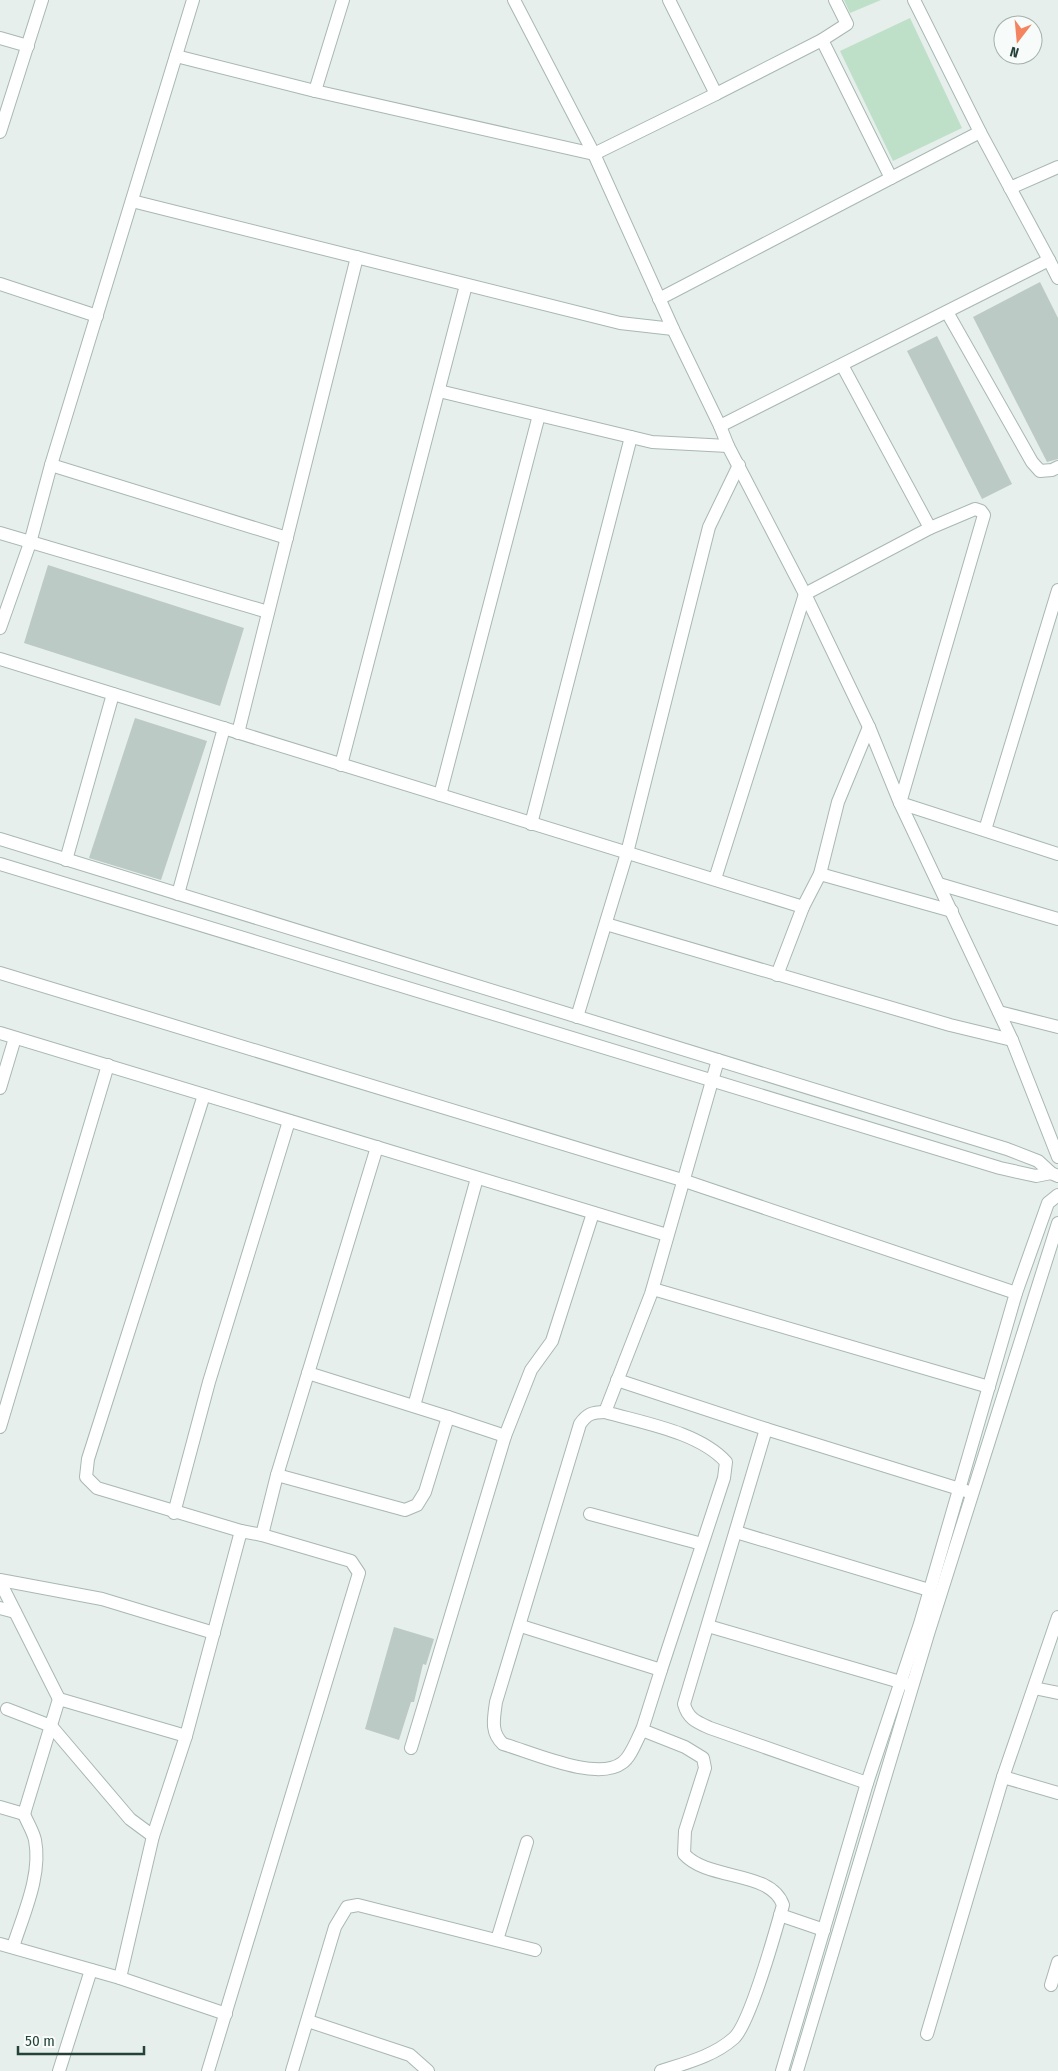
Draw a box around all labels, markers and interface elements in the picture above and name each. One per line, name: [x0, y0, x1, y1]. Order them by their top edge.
north arrow: [993, 15, 1043, 65]
text: N: [1008, 43, 1021, 61]
scale bar: [18, 2024, 144, 2056]
text: 50 m: [25, 2032, 55, 2050]

